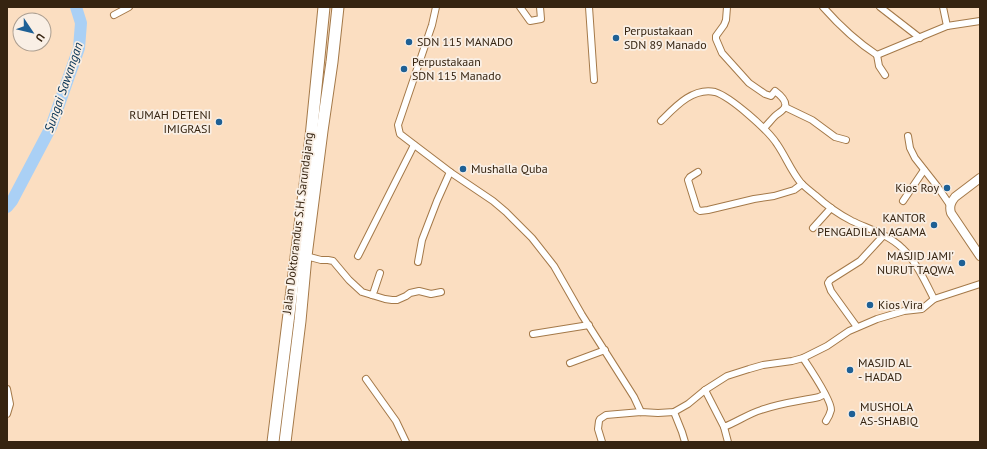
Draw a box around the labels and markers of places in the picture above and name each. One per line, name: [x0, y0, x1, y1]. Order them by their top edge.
place label: Perpustakaan SDN 89 Manado: [624, 23, 707, 52]
marker: Perpustakaan SDN 89 Manado: [611, 33, 621, 43]
place label: SDN 115 MANADO: [417, 34, 513, 49]
marker: SDN 115 MANADO: [404, 37, 414, 47]
place label: Perpustakaan SDN 115 Manado: [412, 54, 501, 83]
marker: Perpustakaan SDN 115 Manado: [399, 64, 409, 74]
place label: RUMAH DETENI IMIGRASI: [129, 107, 211, 136]
marker: RUMAH DETENI IMIGRASI: [214, 117, 224, 127]
place label: Mushalla Quba: [471, 161, 548, 176]
marker: Mushalla Quba: [458, 164, 468, 174]
place label: Kios Roy: [895, 180, 939, 195]
marker: Kios Roy: [942, 183, 952, 193]
place label: KANTOR PENGADILAN AGAMA: [817, 210, 926, 239]
marker: KANTOR PENGADILAN AGAMA: [929, 220, 939, 230]
place label: MASJID JAMI' NURUT TAQWA: [877, 248, 954, 277]
marker: MASJID JAMI' NURUT TAQWA: [957, 258, 967, 268]
place label: Kios Vira: [878, 297, 923, 312]
marker: Kios Vira: [865, 300, 875, 310]
place label: MASJID AL - HADAD: [858, 355, 912, 384]
marker: MASJID AL - HADAD: [845, 365, 855, 375]
place label: MUSHOLA AS-SHABIQ: [860, 399, 919, 428]
marker: MUSHOLA AS-SHABIQ: [847, 409, 857, 419]

